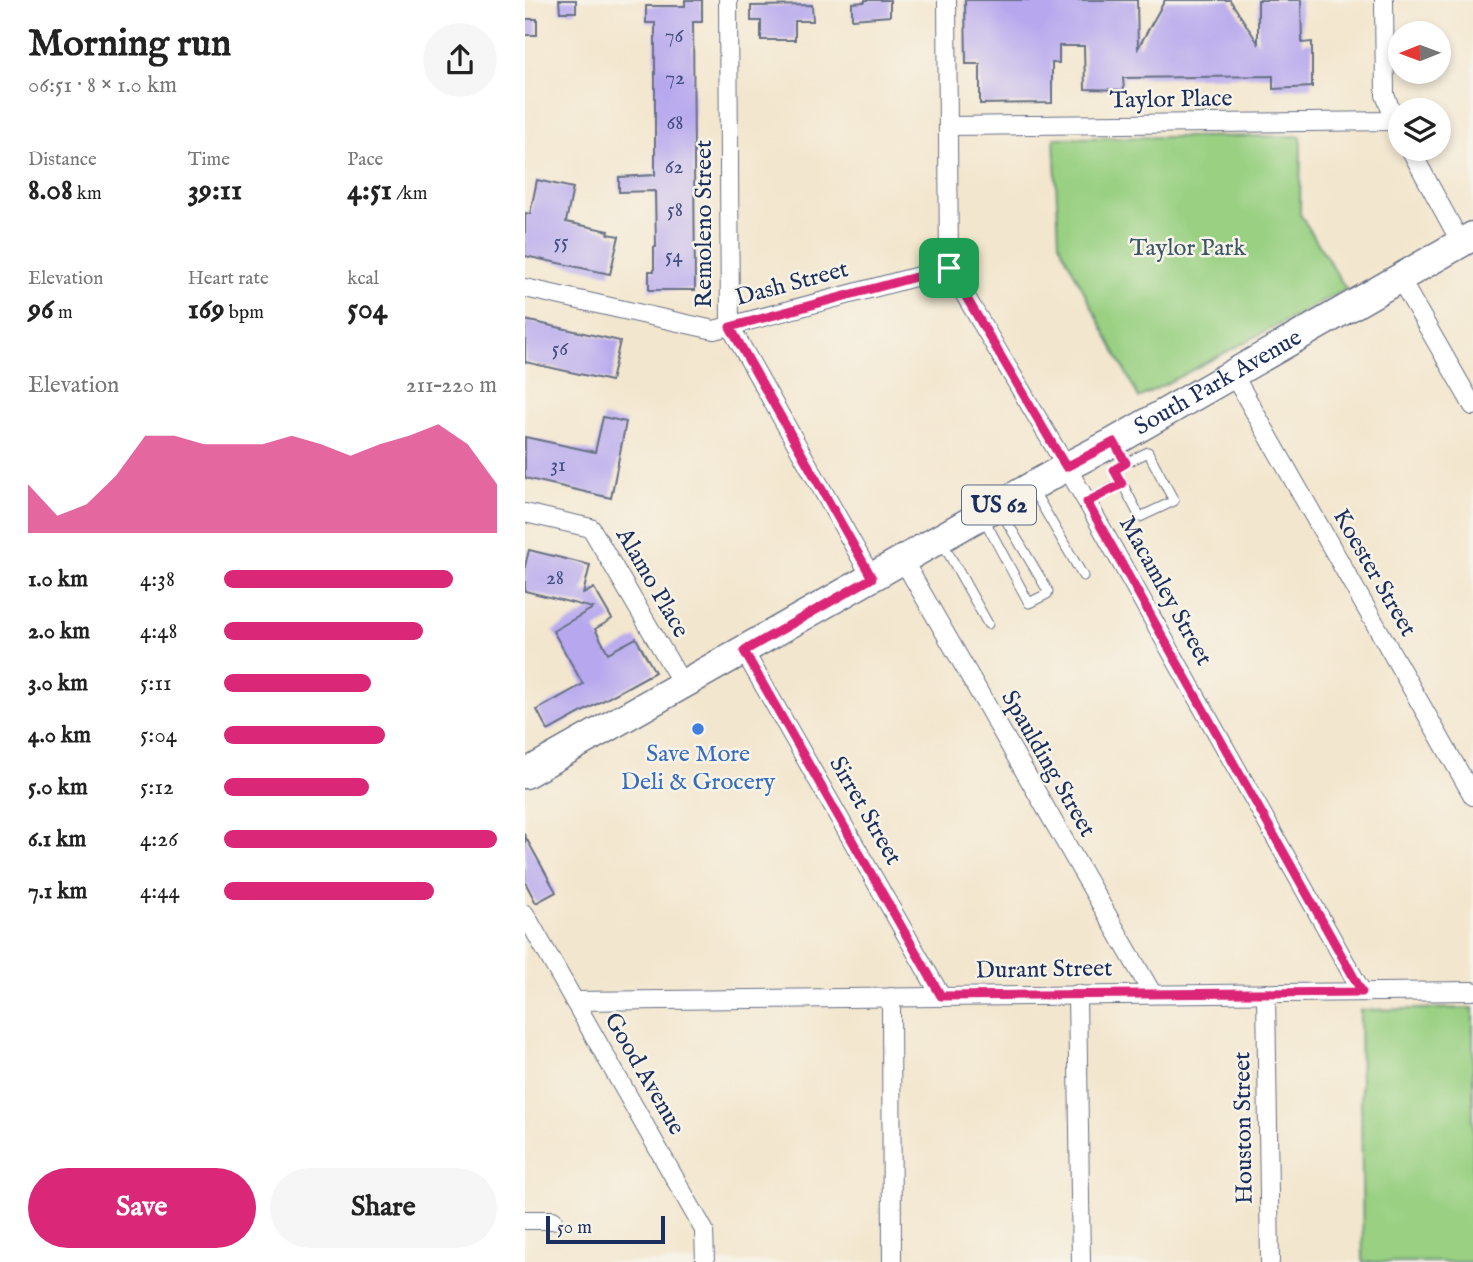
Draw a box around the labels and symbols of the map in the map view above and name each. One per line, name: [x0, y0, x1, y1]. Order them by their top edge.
north arrow: [1388, 21, 1451, 84]
house number: 76: [665, 23, 684, 50]
house number: 72: [665, 65, 685, 92]
street label: Taylor Place: [1109, 83, 1233, 117]
house number: 68: [666, 110, 684, 137]
street label: Remoleno Street: [689, 140, 720, 308]
house number: 62: [665, 154, 684, 181]
house number: 58: [667, 197, 683, 224]
house number: 55: [553, 229, 569, 256]
park label: Taylor Park: [1130, 233, 1246, 264]
pin: [919, 238, 979, 298]
house number: 54: [665, 243, 684, 270]
street label: Dash Street: [732, 254, 852, 314]
street label: South Park Avenue: [1129, 322, 1307, 443]
house number: 56: [552, 336, 569, 363]
house number: 31: [550, 452, 566, 479]
road number: US 62: [962, 485, 1036, 524]
street label: Koester Street: [1325, 504, 1423, 642]
street label: Macamley Street: [1111, 511, 1219, 671]
street label: Alamo Place: [608, 522, 696, 644]
house number: 28: [546, 565, 564, 592]
street label: Spaulding Street: [993, 685, 1103, 843]
marker: Save More Deli & Grocery: [690, 721, 706, 737]
place label: Save More Deli & Grocery: [621, 739, 775, 798]
street label: Sirret Street: [821, 751, 909, 871]
street label: Durant Street: [975, 953, 1113, 987]
street label: Good Avenue: [596, 1007, 692, 1141]
street label: Houston Street: [1227, 1051, 1261, 1205]
scale bar: [546, 1213, 665, 1245]

